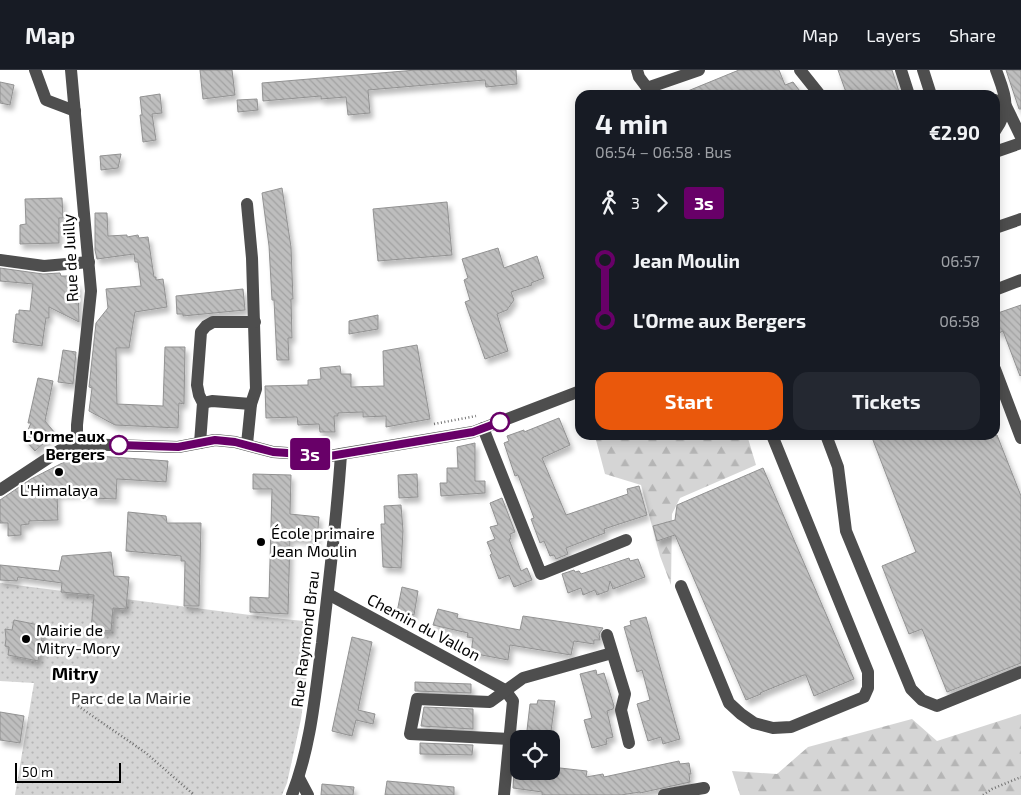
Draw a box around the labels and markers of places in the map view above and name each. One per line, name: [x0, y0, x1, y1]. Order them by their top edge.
unlabelled marker: [490, 412, 510, 432]
place label: L'Orme aux Bergers: [22, 426, 105, 463]
marker: L'Orme aux Bergers: [109, 435, 129, 455]
marker: L'Himalaya: [53, 466, 65, 478]
place label: L'Himalaya: [20, 480, 98, 499]
place label: École primaire Jean Moulin: [271, 523, 375, 560]
marker: École primaire Jean Moulin: [255, 536, 267, 548]
place label: Mairie de Mitry-Mory: [36, 620, 121, 657]
marker: Mairie de Mitry-Mory: [20, 633, 32, 645]

